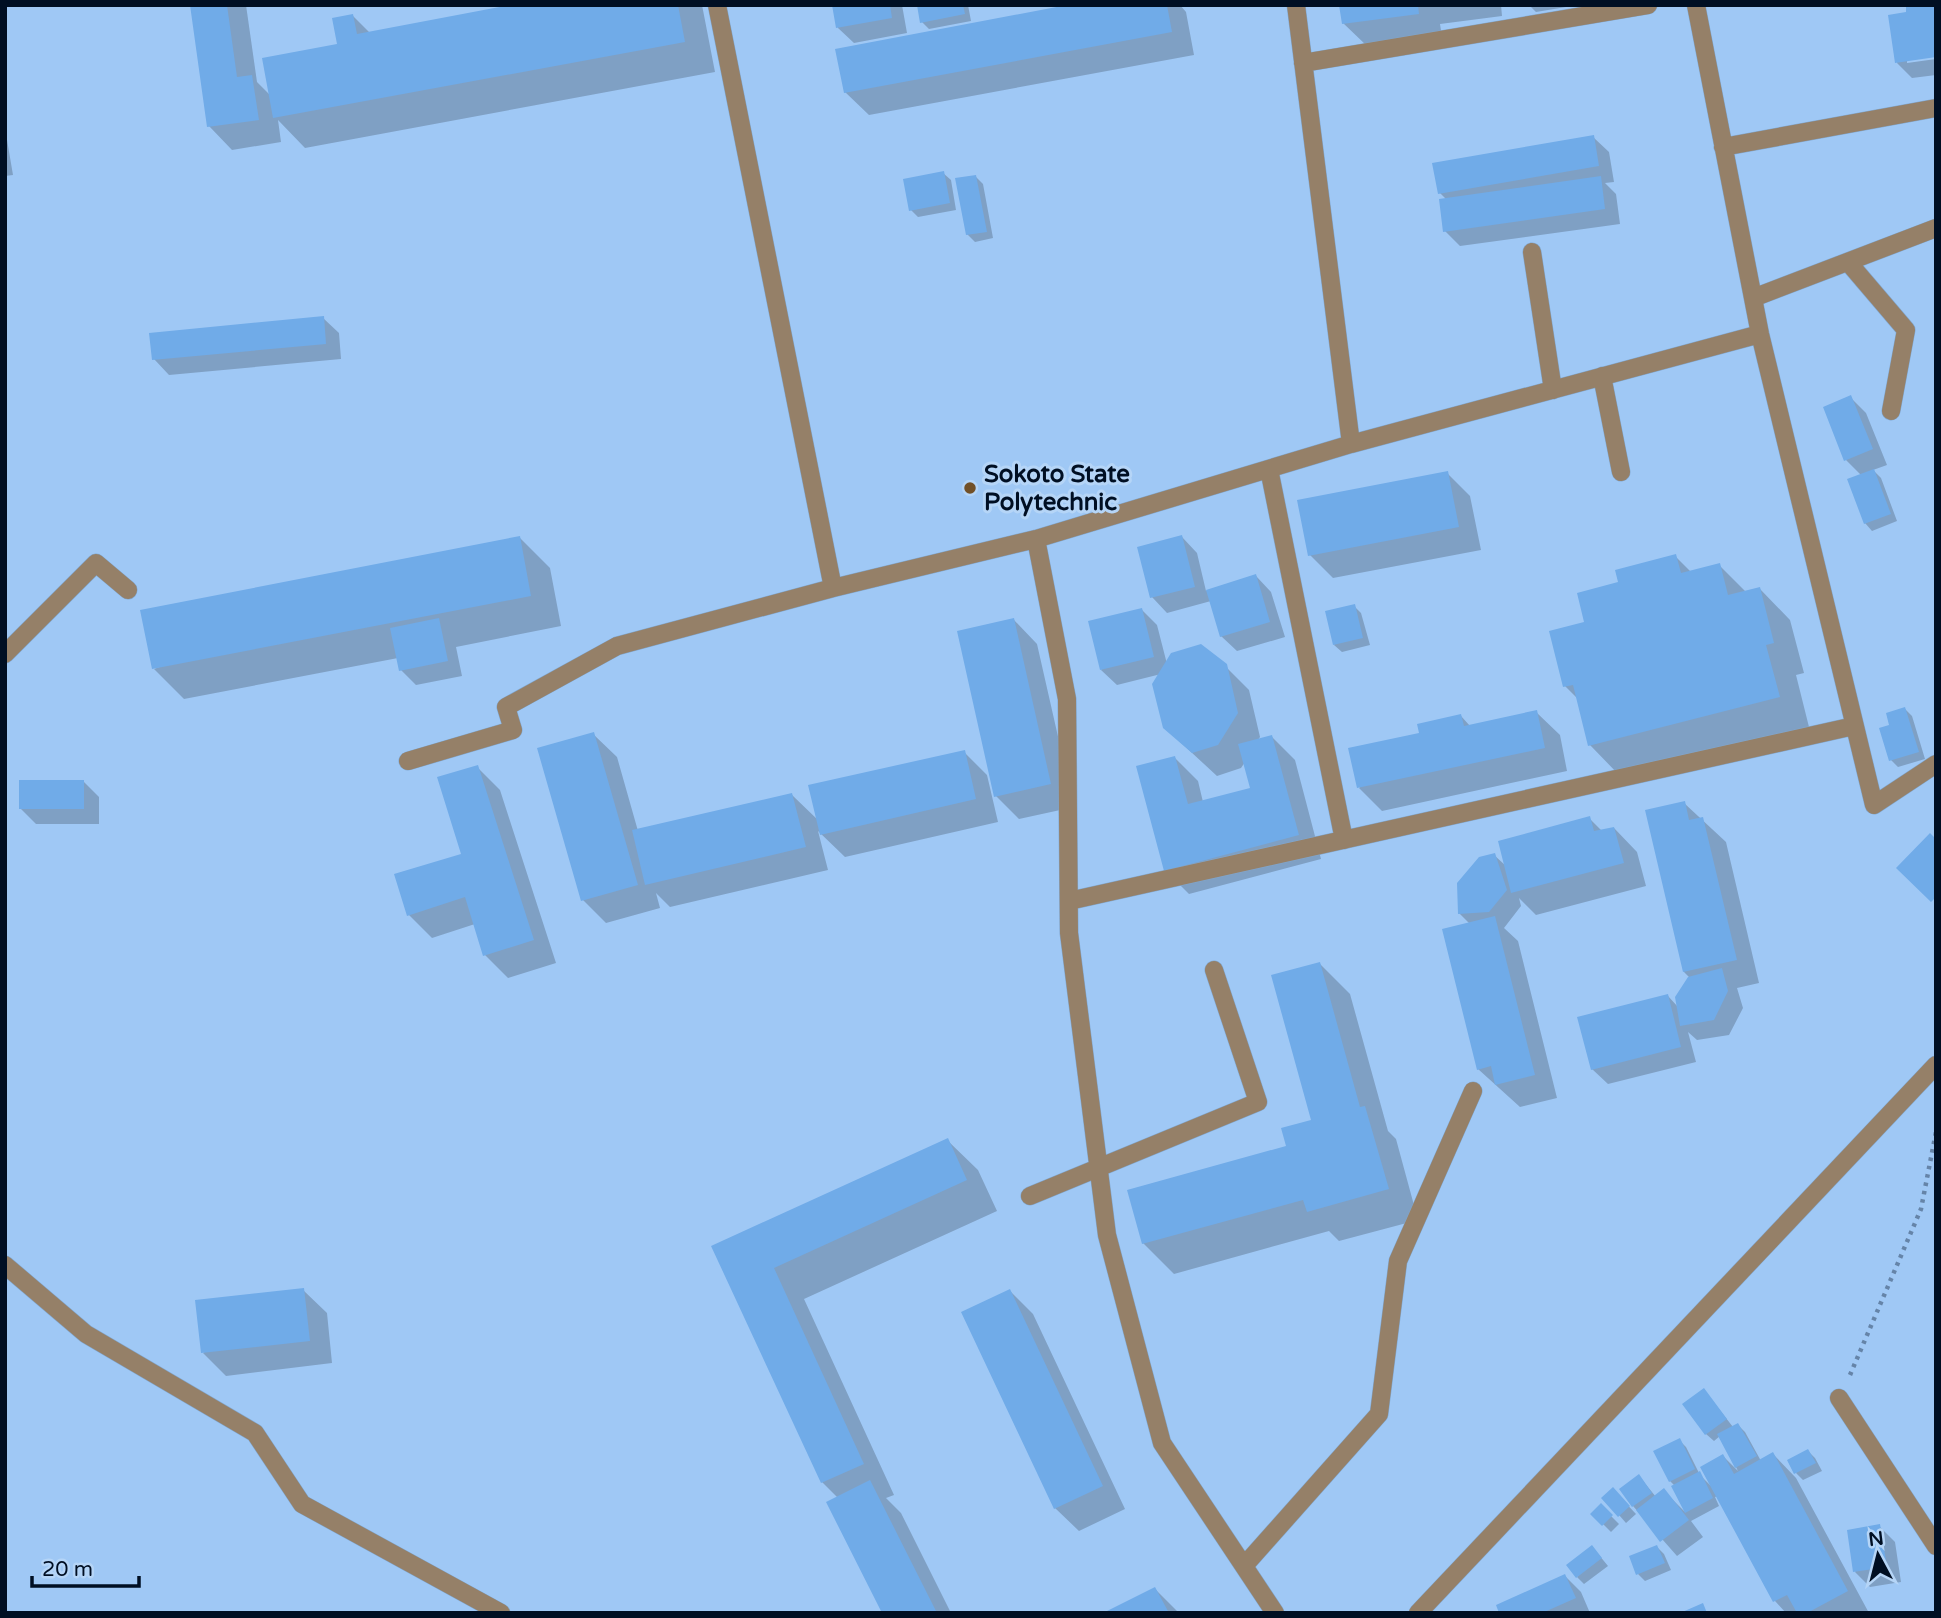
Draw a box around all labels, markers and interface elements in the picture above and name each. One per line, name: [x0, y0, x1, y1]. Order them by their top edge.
place label: Sokoto State Polytechnic: [984, 460, 1130, 517]
marker: Sokoto State Polytechnic: [962, 480, 978, 496]
north arrow: [1843, 1520, 1913, 1590]
text: N: [1867, 1527, 1885, 1551]
scale bar: [32, 1544, 138, 1588]
text: 20 m: [42, 1557, 93, 1582]

